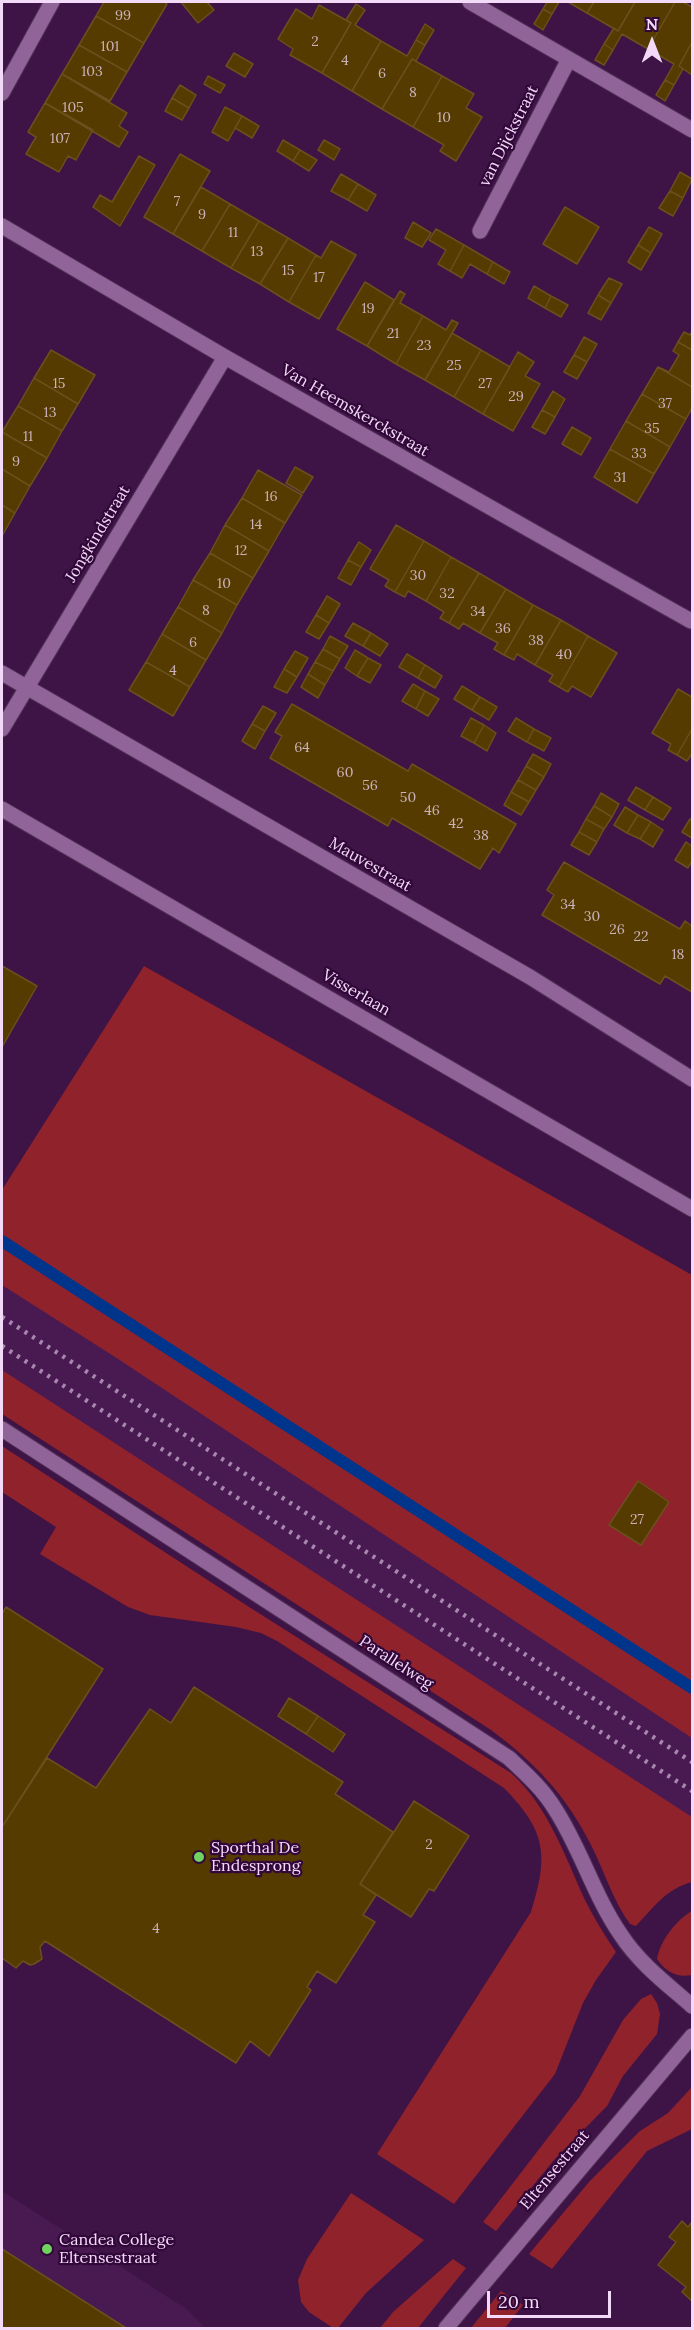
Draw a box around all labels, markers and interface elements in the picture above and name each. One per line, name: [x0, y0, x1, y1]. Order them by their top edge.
house number: 99: [115, 8, 131, 24]
north arrow: [622, 12, 682, 72]
text: N: [646, 14, 658, 34]
house number: 2: [311, 34, 319, 50]
house number: 101: [101, 39, 119, 55]
house number: 4: [341, 53, 349, 69]
house number: 103: [81, 64, 103, 80]
house number: 6: [378, 66, 386, 82]
street label: van Dijckstraat: [475, 82, 543, 190]
house number: 8: [409, 85, 417, 101]
house number: 105: [62, 100, 84, 116]
house number: 10: [437, 110, 451, 126]
house number: 107: [50, 131, 70, 147]
house number: 7: [174, 194, 180, 210]
house number: 9: [198, 207, 206, 223]
house number: 11: [228, 225, 238, 241]
house number: 13: [251, 244, 263, 260]
house number: 15: [282, 263, 294, 279]
house number: 17: [313, 270, 325, 286]
house number: 19: [361, 301, 375, 317]
house number: 21: [387, 326, 399, 342]
house number: 23: [416, 338, 432, 354]
house number: 25: [446, 358, 462, 374]
street label: Van Heemskerckstraat: [278, 361, 432, 461]
house number: 15: [53, 376, 65, 392]
house number: 27: [478, 376, 492, 392]
house number: 29: [508, 389, 524, 405]
house number: 37: [658, 396, 672, 412]
house number: 13: [44, 405, 56, 421]
house number: 35: [644, 421, 660, 437]
house number: 11: [23, 429, 33, 445]
house number: 33: [631, 446, 647, 462]
house number: 9: [12, 454, 20, 470]
house number: 31: [614, 470, 626, 486]
street label: Jongkindstraat: [62, 482, 134, 586]
house number: 16: [264, 489, 278, 505]
house number: 14: [250, 517, 262, 533]
house number: 12: [235, 543, 247, 559]
house number: 30: [410, 568, 426, 584]
house number: 10: [217, 576, 231, 592]
house number: 32: [439, 586, 455, 602]
house number: 8: [202, 603, 210, 619]
house number: 34: [470, 604, 486, 620]
house number: 36: [495, 621, 511, 637]
house number: 38: [528, 633, 544, 649]
house number: 6: [189, 635, 197, 651]
house number: 40: [556, 647, 572, 663]
house number: 4: [169, 663, 177, 679]
house number: 64: [294, 740, 310, 756]
house number: 60: [337, 765, 353, 781]
house number: 56: [362, 778, 378, 794]
house number: 50: [400, 790, 416, 806]
house number: 46: [424, 803, 440, 819]
house number: 42: [448, 816, 464, 832]
house number: 38: [473, 828, 489, 844]
street label: Mauvestraat: [325, 834, 415, 896]
house number: 34: [560, 897, 576, 913]
house number: 30: [584, 909, 600, 925]
house number: 26: [609, 922, 625, 938]
house number: 22: [633, 929, 649, 945]
house number: 18: [672, 947, 684, 963]
street label: Visserlaan: [318, 966, 394, 1020]
house number: 27: [630, 1512, 644, 1528]
street label: Parallelweg: [355, 1632, 437, 1694]
house number: 2: [425, 1837, 433, 1853]
place label: Sporthal De Endesprong: [211, 1838, 301, 1876]
marker: Sporthal De Endesprong: [192, 1850, 206, 1864]
house number: 4: [152, 1921, 160, 1937]
street label: Eltensestraat: [516, 2126, 594, 2214]
place label: Candea College Eltensestraat: [59, 2230, 174, 2268]
marker: Candea College Eltensestraat: [40, 2242, 54, 2256]
scale bar: [490, 2279, 614, 2317]
text: 20 m: [498, 2290, 540, 2313]

